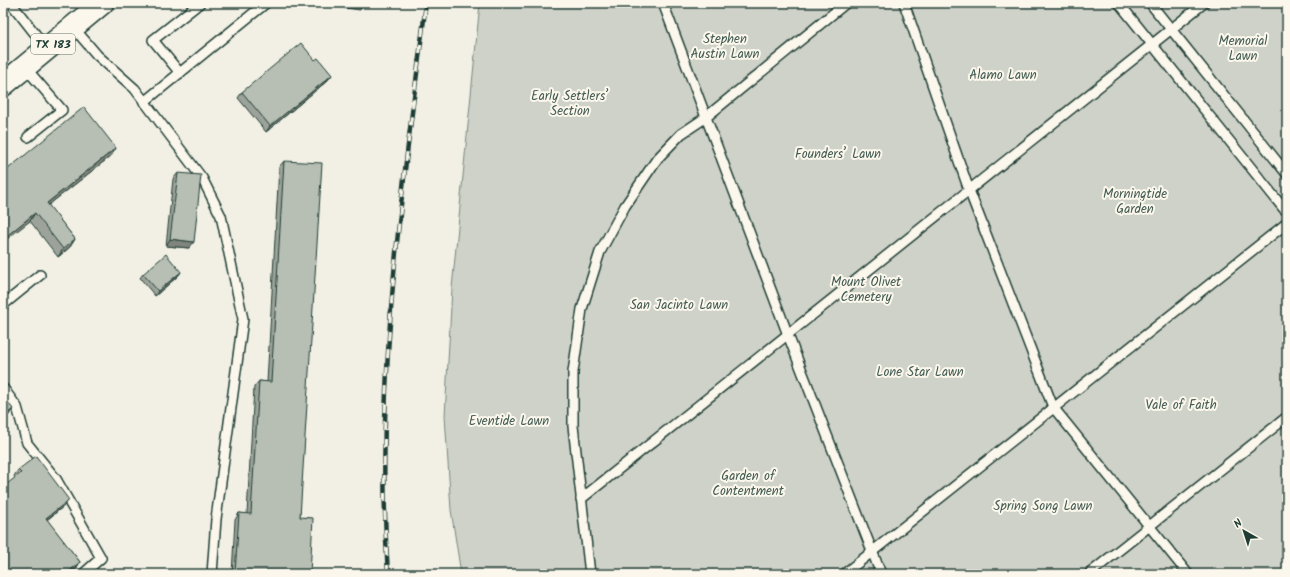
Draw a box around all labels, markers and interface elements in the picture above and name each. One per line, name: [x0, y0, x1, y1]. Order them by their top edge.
park label: Stephen Austin Lawn: [691, 29, 759, 65]
park label: Memorial Lawn: [1218, 31, 1268, 67]
road number: TX 183: [31, 34, 75, 54]
park label: Alamo Lawn: [969, 65, 1037, 86]
park label: Early Settlers’ Section: [531, 86, 609, 122]
park label: Founders’ Lawn: [795, 144, 881, 165]
park label: Morningtide Garden: [1103, 184, 1167, 220]
park label: Mount Olivet Cemetery: [831, 272, 902, 308]
park label: San Jacinto Lawn: [630, 295, 728, 316]
park label: Lone Star Lawn: [876, 362, 964, 383]
park label: Vale of Faith: [1145, 395, 1217, 416]
park label: Eventide Lawn: [469, 411, 549, 432]
park label: Garden of Contentment: [712, 466, 785, 502]
park label: Spring Song Lawn: [994, 496, 1092, 517]
north arrow: [1224, 511, 1264, 551]
text: N: [1230, 515, 1247, 533]

